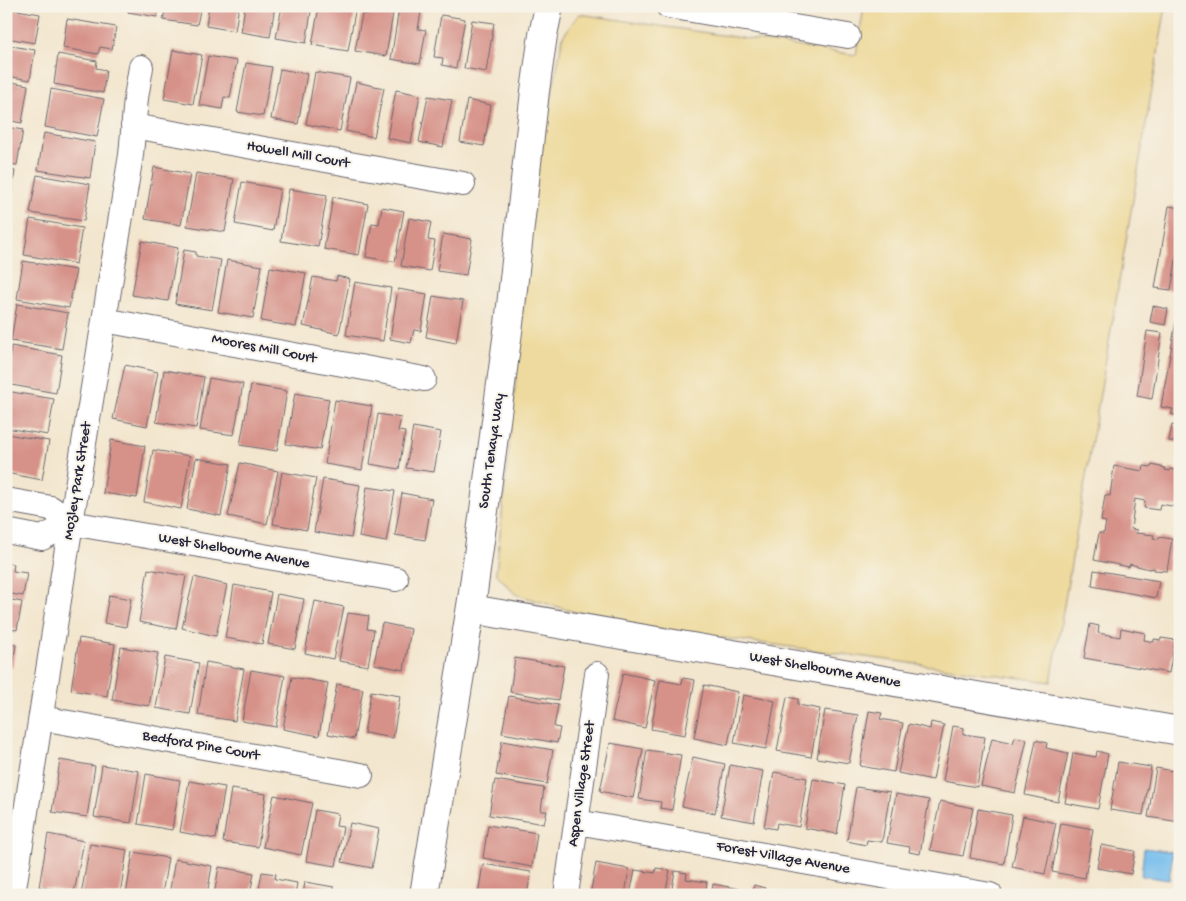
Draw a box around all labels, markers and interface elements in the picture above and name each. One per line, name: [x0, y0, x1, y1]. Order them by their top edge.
street label: Howell Mill Court: [245, 137, 353, 173]
street label: Moores Mill Court: [210, 330, 320, 368]
street label: South Tenaya Way: [475, 392, 509, 510]
street label: Mozley Park Street: [60, 419, 96, 541]
street label: West Shelbourne Avenue: [157, 529, 311, 573]
street label: West Shelbourne Avenue: [748, 648, 902, 692]
street label: Aspen Village Street: [564, 718, 600, 848]
street label: Bedford Pine Court: [140, 727, 263, 765]
street label: Forest Village Avenue: [714, 837, 851, 879]

